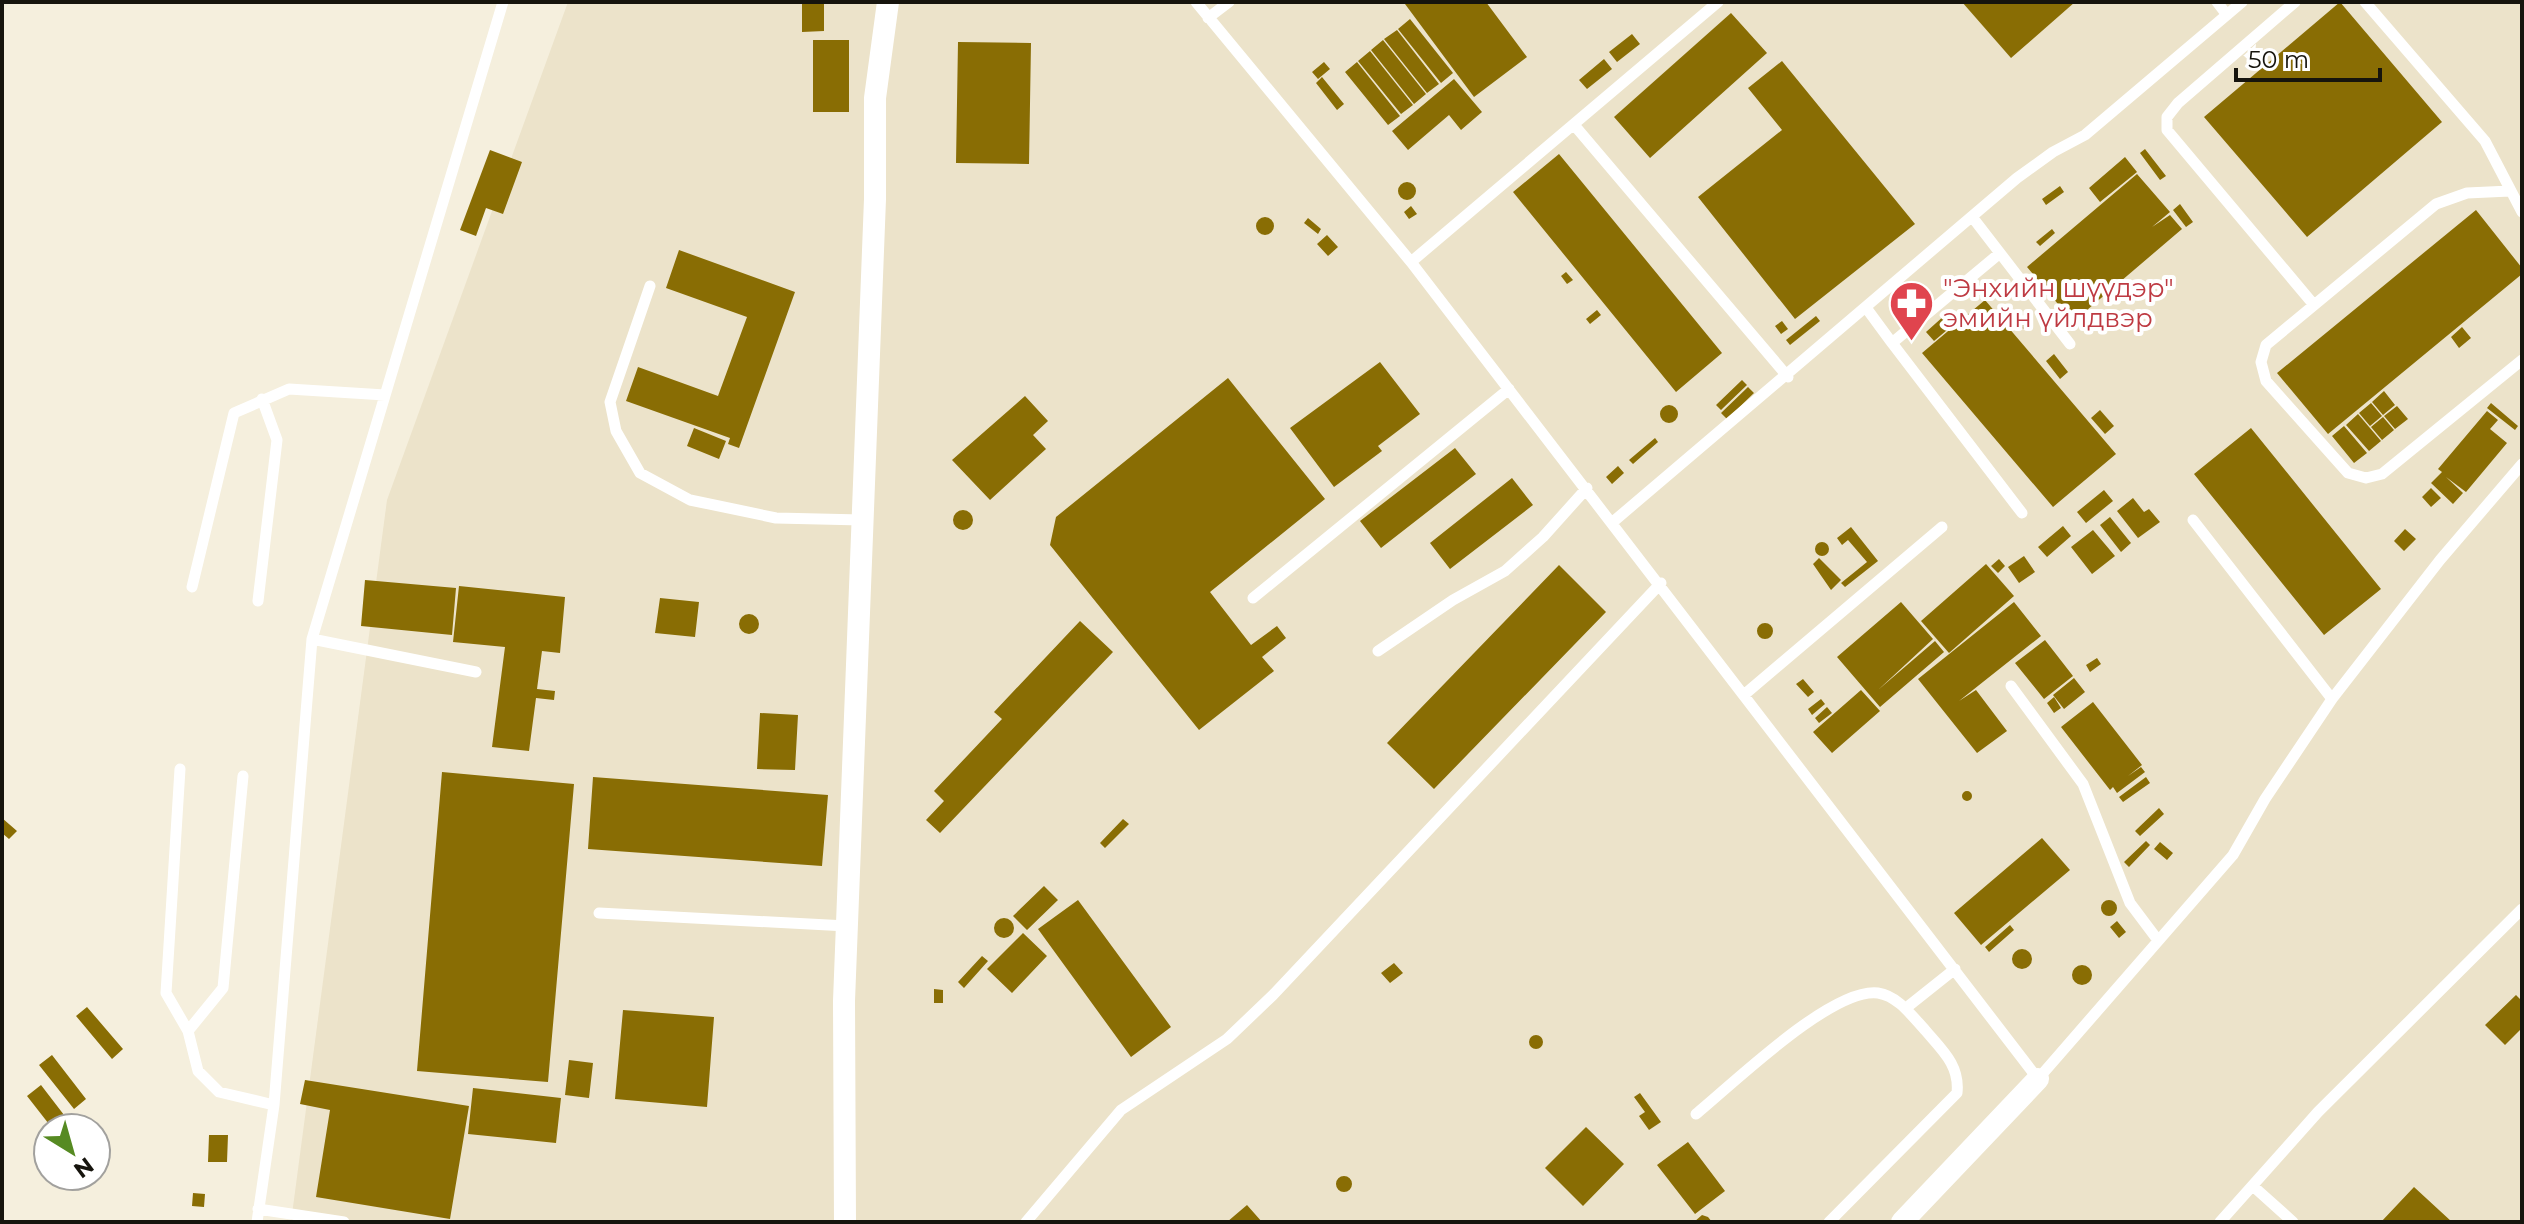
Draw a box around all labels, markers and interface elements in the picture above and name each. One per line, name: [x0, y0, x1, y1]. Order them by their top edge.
scale bar: [2236, 32, 2380, 82]
text: 50 m: [2248, 45, 2309, 74]
place label: "Энхийн шүүдэр" эмийн үйлдвэр: [1943, 272, 2174, 334]
pharmacy icon: "Энхийн шүүдэр" эмийн үйлдвэр: [1888, 279, 1936, 342]
north arrow: [32, 1112, 112, 1192]
text: N: [69, 1151, 99, 1184]

